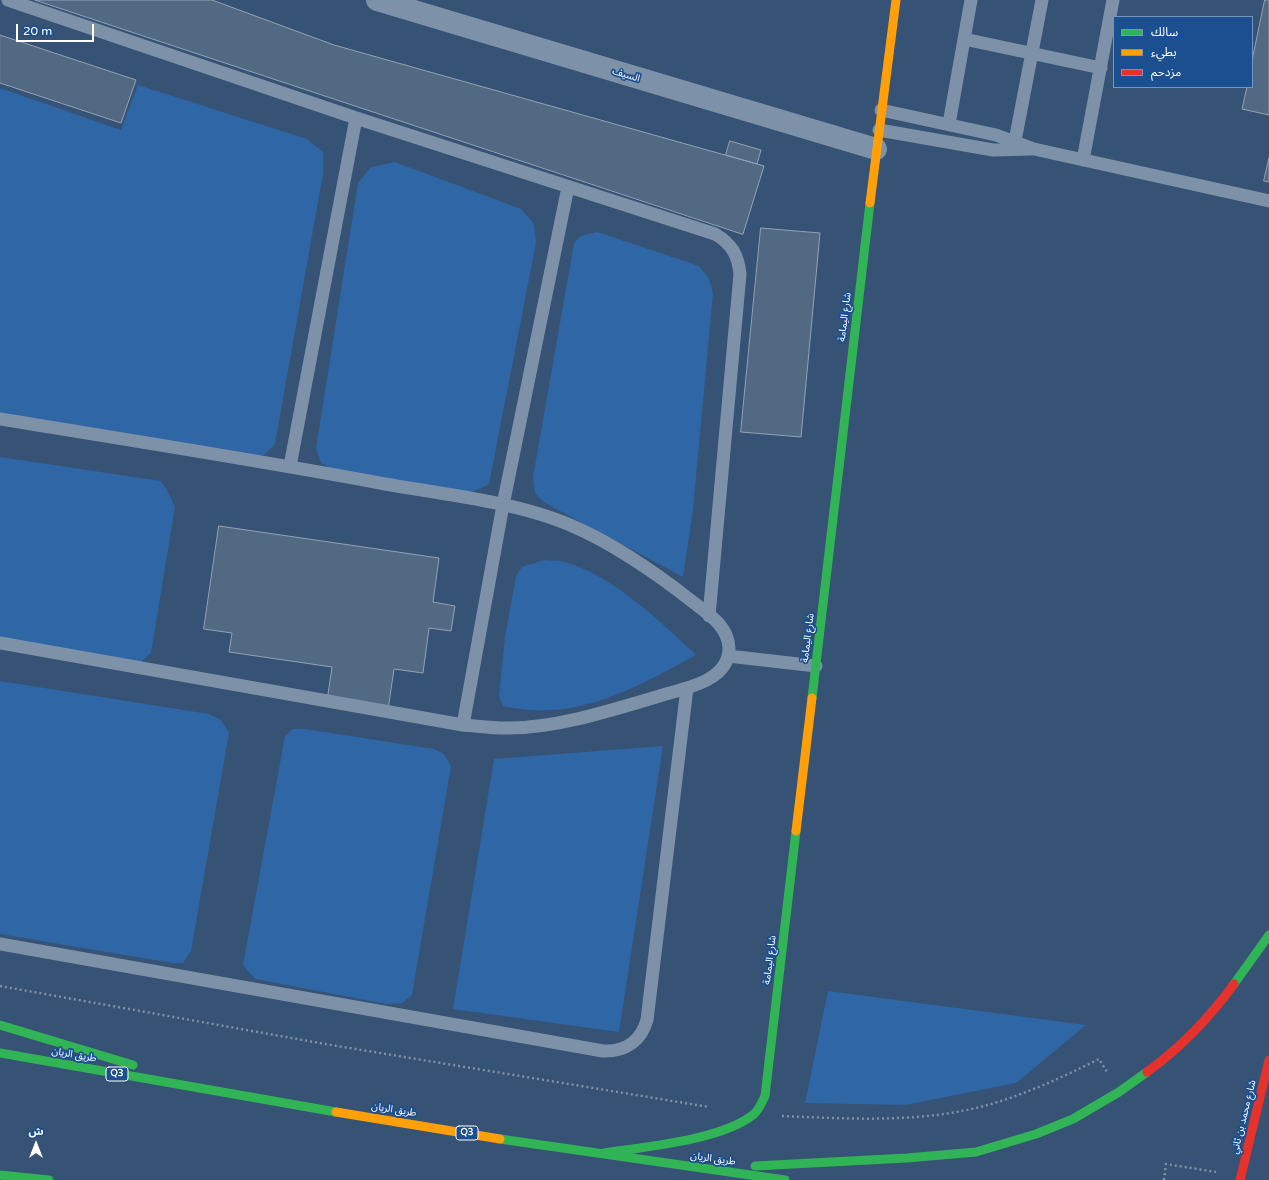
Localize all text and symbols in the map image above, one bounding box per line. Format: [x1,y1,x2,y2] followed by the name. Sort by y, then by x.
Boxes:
[18,16,96,42] scale bar
[1113,16,1253,88] legend
[23,24,52,38] text: 20 m
[1151,25,1178,39] text: سالك
[1151,45,1177,59] text: بطيء
[611,65,641,85] street label: السيف
[1151,65,1181,79] text: مزدحم
[836,292,854,342] street label: شارع اليمامة
[799,613,817,663] street label: شارع اليمامة
[761,935,779,985] street label: شارع اليمامة
[51,1045,97,1065] street label: طريق الريان
[106,1067,128,1081] road number: Q3
[1229,1079,1259,1155] street label: شارع محمد بن ثاني
[371,1101,417,1119] street label: طريق الريان
[16,1124,56,1164] north arrow
[28,1125,44,1138] text: ش
[456,1126,478,1140] road number: Q3
[690,1150,736,1168] street label: طريق الريان

